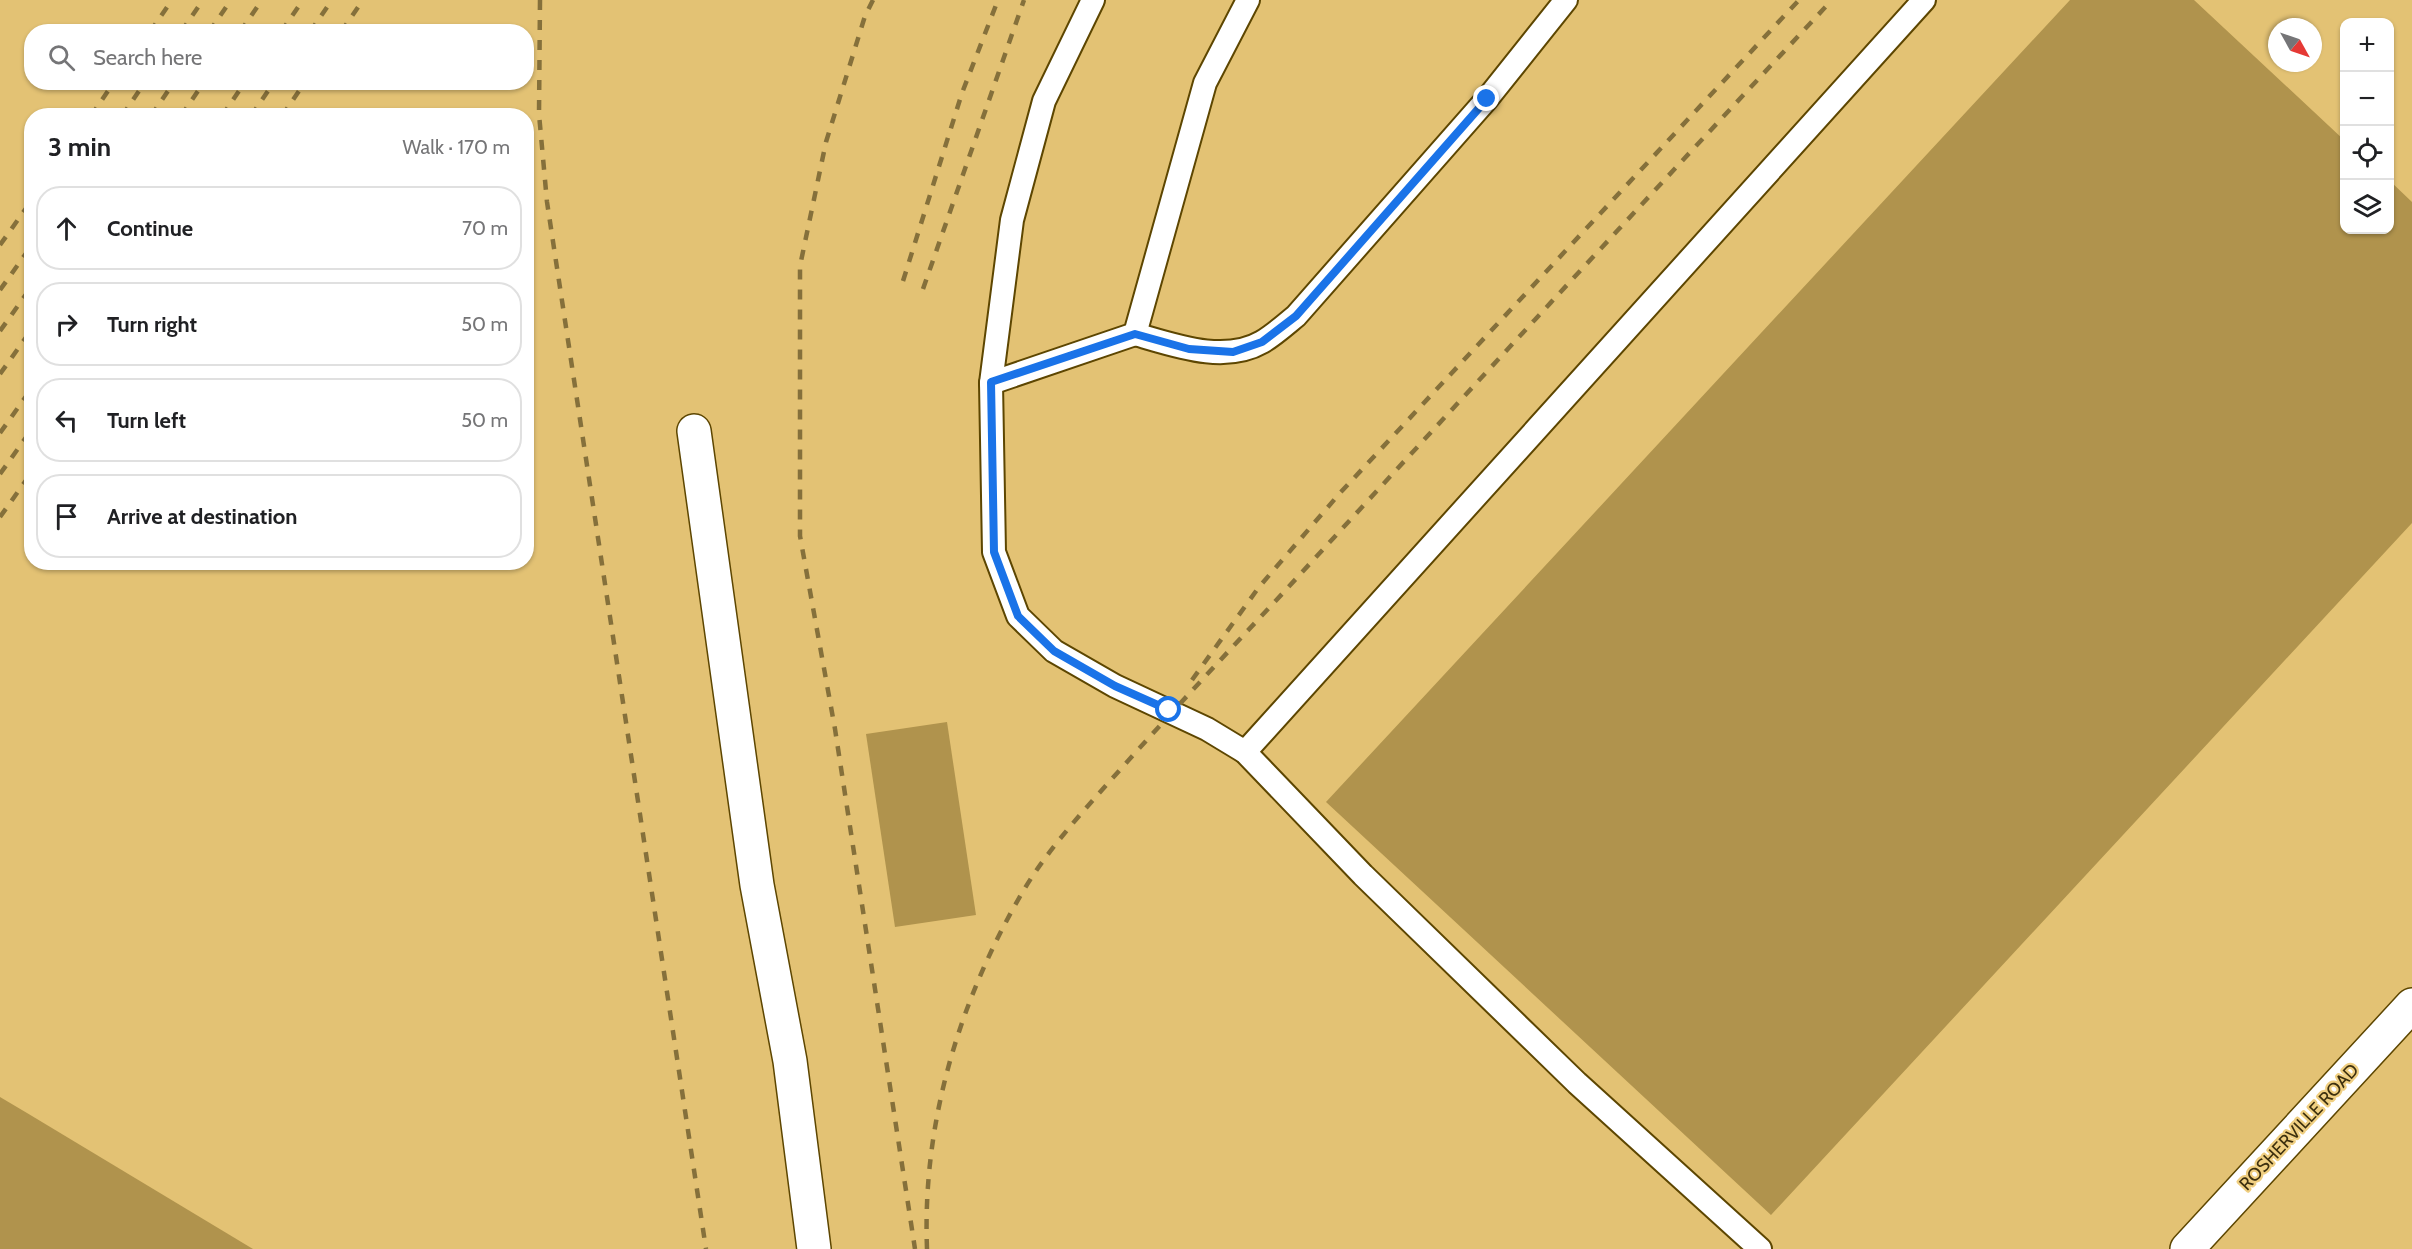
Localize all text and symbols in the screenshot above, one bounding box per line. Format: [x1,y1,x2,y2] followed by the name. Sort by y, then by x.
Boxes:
[2268,18,2322,72] north arrow
[2340,18,2394,234] map controls
[2340,18,2394,72] button: +
[24,24,534,90] search box
[45,41,78,74] icon: search
[93,44,202,71] text: Search here
[2340,72,2394,126] button: −
[1473,85,1499,111] route end
[2340,126,2394,180] button: locate
[48,131,111,163] text: 3 min
[402,135,510,159] text: Walk · 170 m
[2340,180,2394,234] button: layers
[50,212,83,245] icon: ahead
[107,215,193,242] text: Continue
[462,216,508,240] text: 70 m
[50,308,83,341] icon: right
[107,311,197,338] text: Turn right
[461,312,508,336] text: 50 m
[50,404,83,437] icon: left
[107,407,186,434] text: Turn left
[461,408,508,432] text: 50 m
[50,500,83,533] icon: arrive
[107,503,297,530] text: Arrive at destination
[1155,696,1181,722] route start
[2235,1059,2363,1195] street label: ROSHERVILLE ROAD

